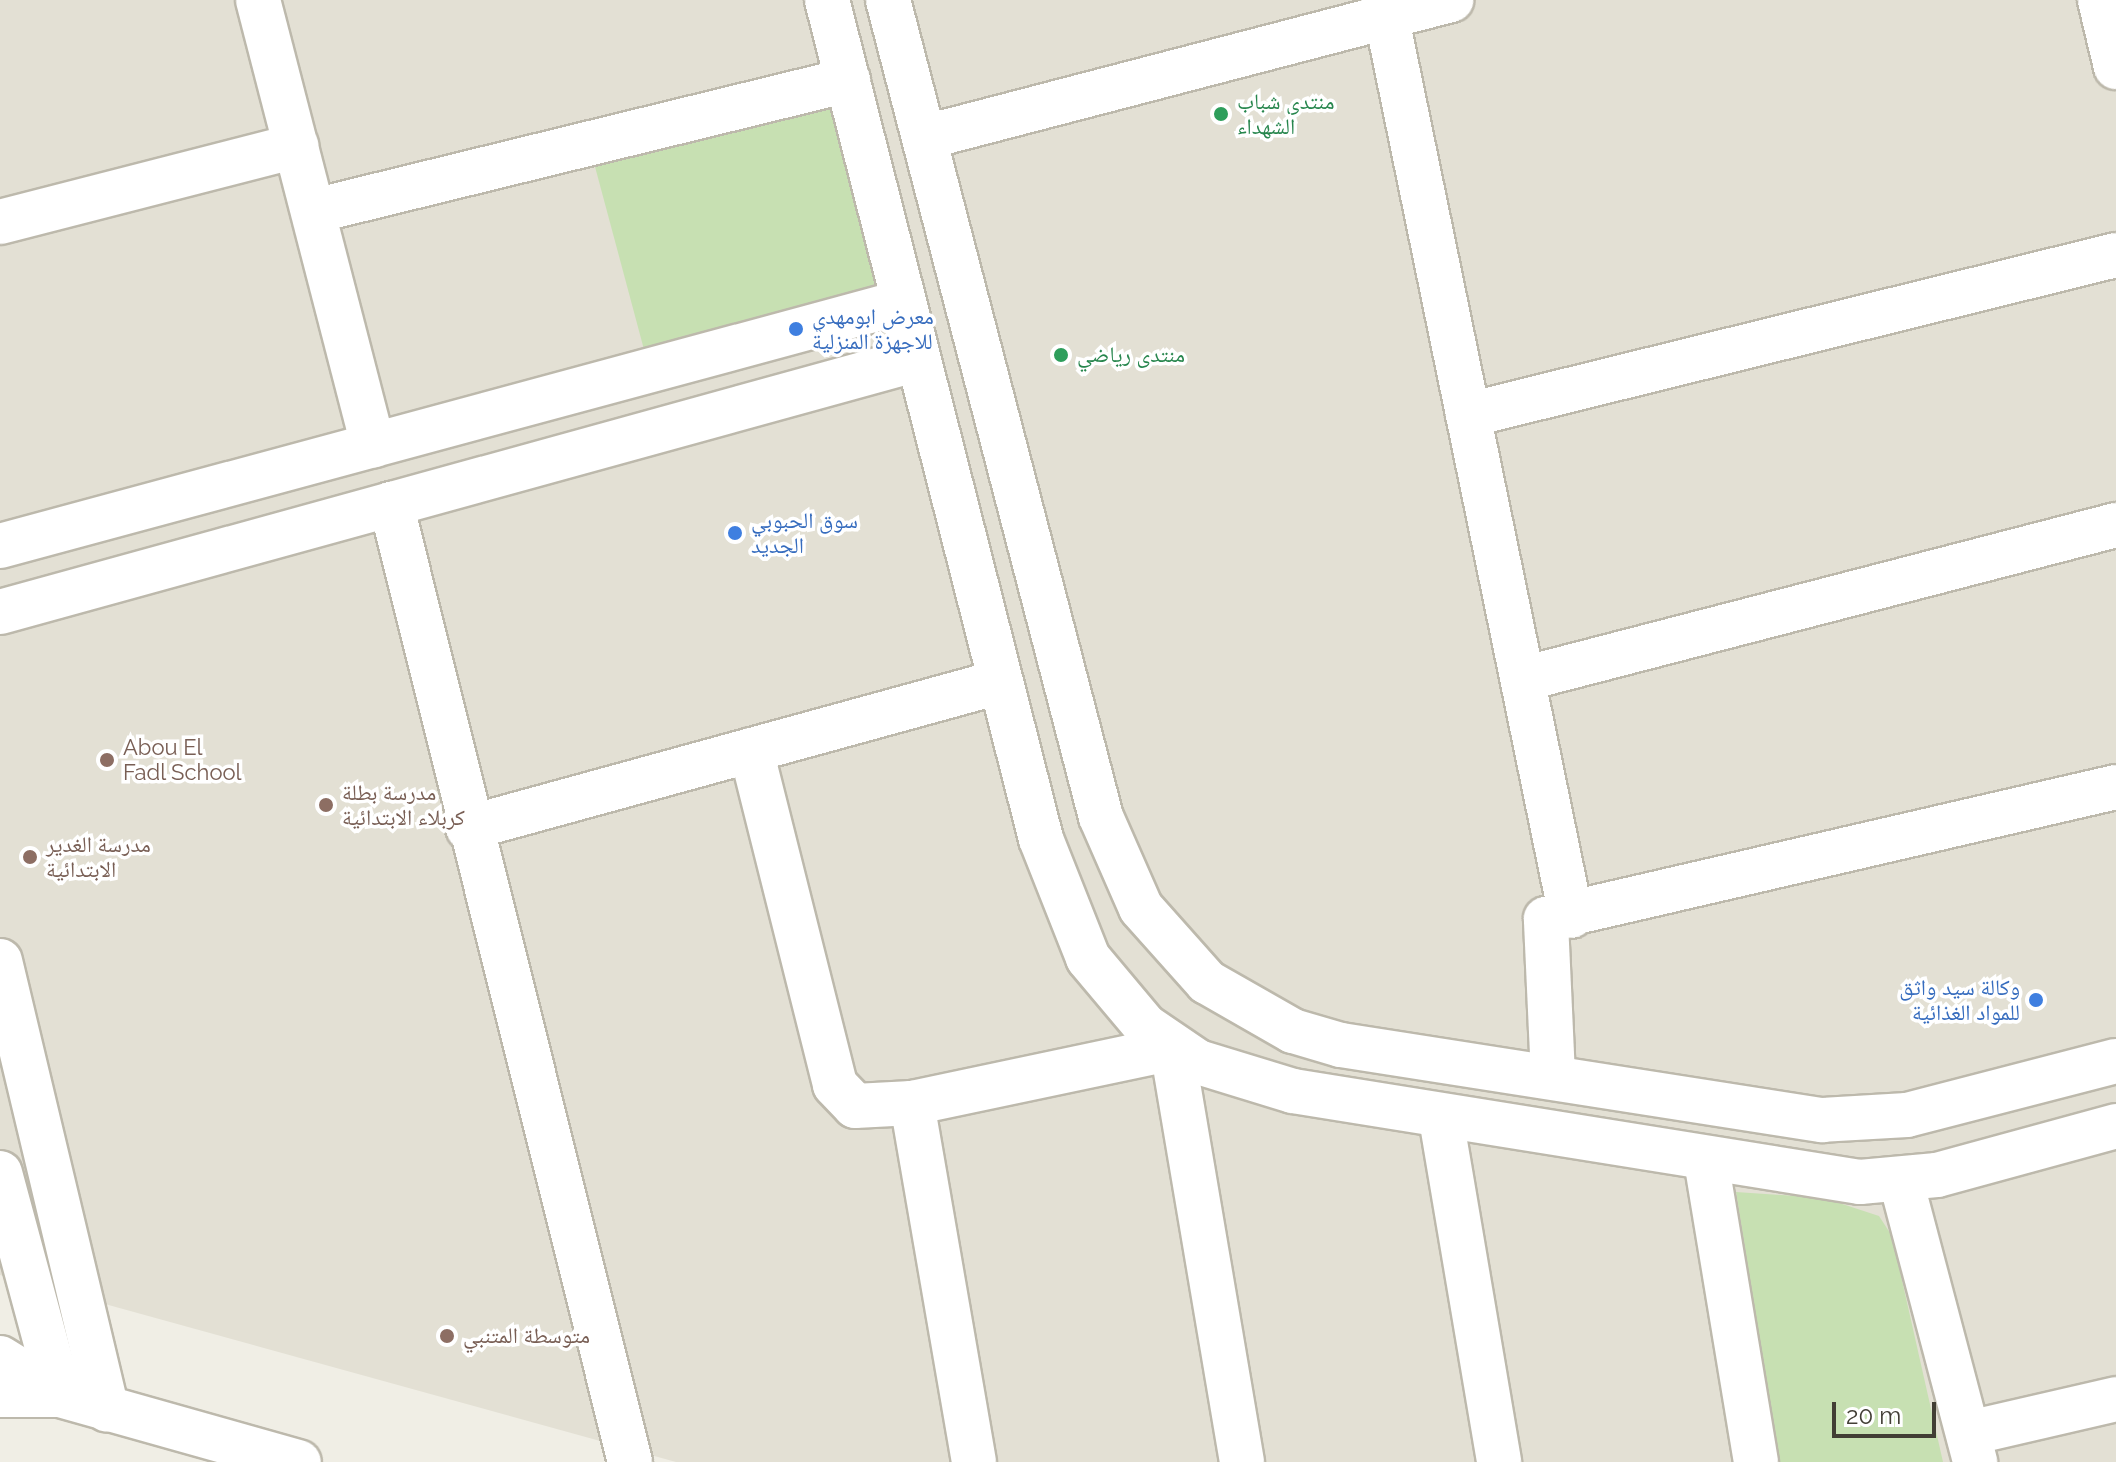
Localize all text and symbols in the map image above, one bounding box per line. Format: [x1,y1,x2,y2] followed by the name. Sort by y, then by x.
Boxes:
[1237,88,1334,140] place label: منتدى شباب الشهداء
[1212,105,1230,123] marker: منتدى شباب الشهداء
[812,303,934,354] place label: معرض ابومهدي للاجهزة المنزلية
[787,320,805,338] marker: معرض ابومهدي للاجهزة المنزلية
[1077,342,1185,368] place label: منتدى رياضي
[1052,346,1070,364] marker: منتدى رياضي
[751,507,858,558] place label: سوق الحبوبي الجديد
[726,524,744,542] marker: سوق الحبوبي الجديد
[123,734,242,786] place label: Abou El Fadl School
[98,751,116,769] marker: Abou El Fadl School
[342,779,465,830] place label: مدرسة بطلة كربلاء الابتدائية
[317,796,335,814] marker: مدرسة بطلة كربلاء الابتدائية
[46,831,151,882] place label: مدرسة الغدير الابتدائية
[21,848,39,866] marker: مدرسة الغدير الابتدائية
[1899,974,2020,1026] place label: وكالة سيد واثق للمواد الغذائية
[2027,991,2045,1009] marker: وكالة سيد واثق للمواد الغذائية
[463,1323,590,1349] place label: متوسطة المتنبي
[438,1327,456,1345] marker: متوسطة المتنبي
[1836,1386,1940,1436] scale bar
[1846,1401,1901,1430] text: 20 m

